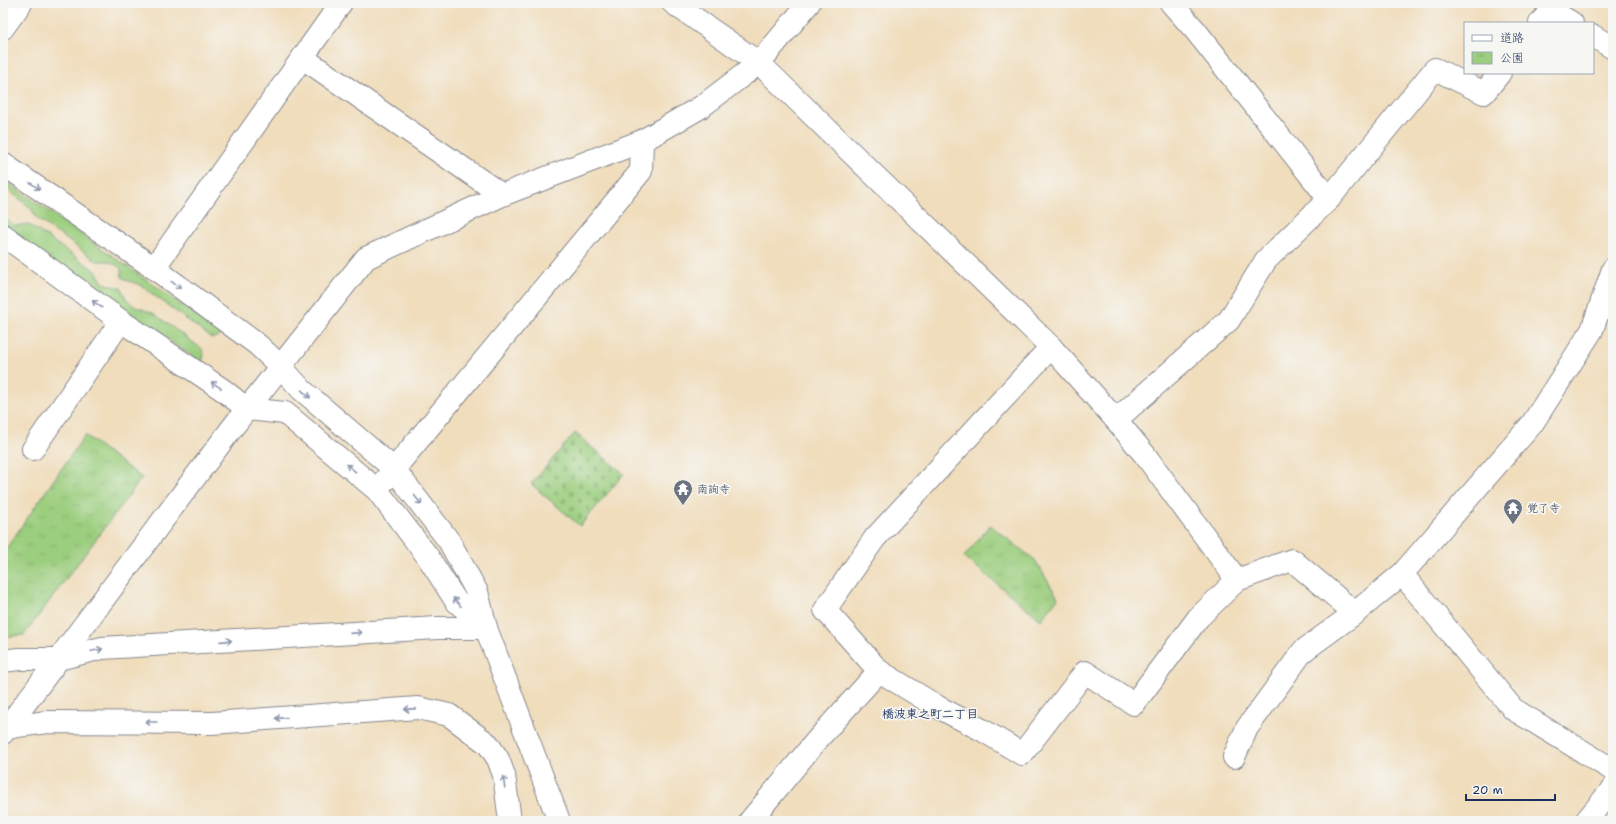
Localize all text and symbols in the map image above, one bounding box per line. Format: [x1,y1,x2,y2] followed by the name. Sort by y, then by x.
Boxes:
[1464,22,1594,74] legend
[1500,30,1524,46] text: 道路
[1500,50,1524,66] text: 公園
[29,182,40,190] one-way arrow
[170,281,181,289] one-way arrow
[92,300,103,308] one-way arrow
[211,381,222,389] one-way arrow
[301,390,312,399] one-way arrow
[345,464,356,473] one-way arrow
[672,478,694,506] temple icon: 南詢寺
[697,482,730,497] place label: 南詢寺
[413,495,422,506] one-way arrow
[1502,497,1524,525] temple icon: 覚了寺
[1527,501,1560,516] place label: 覚了寺
[453,597,462,607] one-way arrow
[349,629,362,636] one-way arrow
[219,637,232,644] one-way arrow
[90,645,103,653] one-way arrow
[404,705,417,712] one-way arrow
[882,706,978,722] district label: 橋波東之町二丁目
[275,714,288,721] one-way arrow
[145,718,158,726] one-way arrow
[501,776,508,789] one-way arrow
[1466,776,1555,802] scale bar
[1472,782,1503,798] text: 20 m

